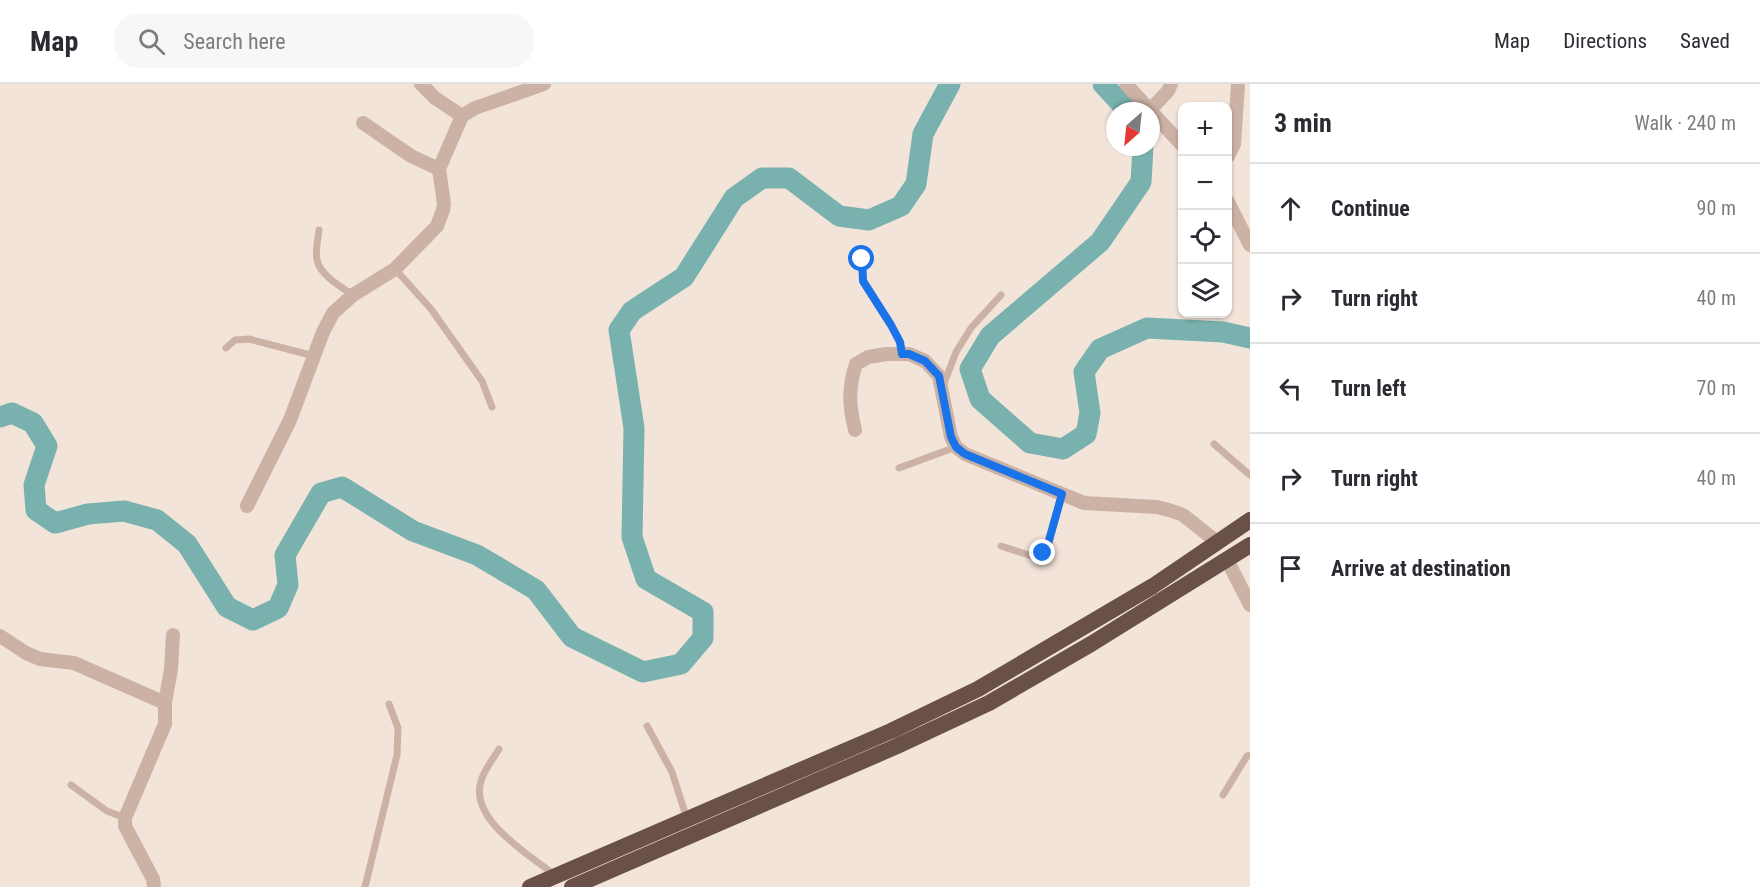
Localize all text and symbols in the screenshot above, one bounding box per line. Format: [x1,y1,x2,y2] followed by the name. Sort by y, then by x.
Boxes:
[114,14,534,68] search box
[30,25,78,58] text: Map
[135,25,168,58] icon: search
[183,29,286,54] text: Search here
[1494,29,1530,53] text: Map
[1563,29,1647,53] text: Directions
[1680,29,1730,53] text: Saved
[1106,102,1160,156] north arrow
[1178,102,1232,318] map controls
[1178,102,1232,156] button: +
[1274,108,1332,138] text: 3 min
[1635,111,1736,135] text: Walk · 240 m
[1178,156,1232,210] button: −
[1274,192,1307,225] icon: ahead
[1331,196,1410,221] text: Continue
[1697,196,1736,220] text: 90 m
[1178,210,1232,264] button: locate
[848,245,874,271] route start
[1178,264,1232,318] button: layers
[1274,282,1307,315] icon: right
[1331,286,1418,311] text: Turn right
[1697,286,1736,310] text: 40 m
[1274,372,1307,405] icon: left
[1331,376,1406,401] text: Turn left
[1697,376,1736,400] text: 70 m
[1274,462,1307,495] icon: right
[1331,466,1418,491] text: Turn right
[1697,466,1736,490] text: 40 m
[1029,539,1055,565] route end
[1274,552,1307,585] icon: arrive
[1331,556,1511,581] text: Arrive at destination

